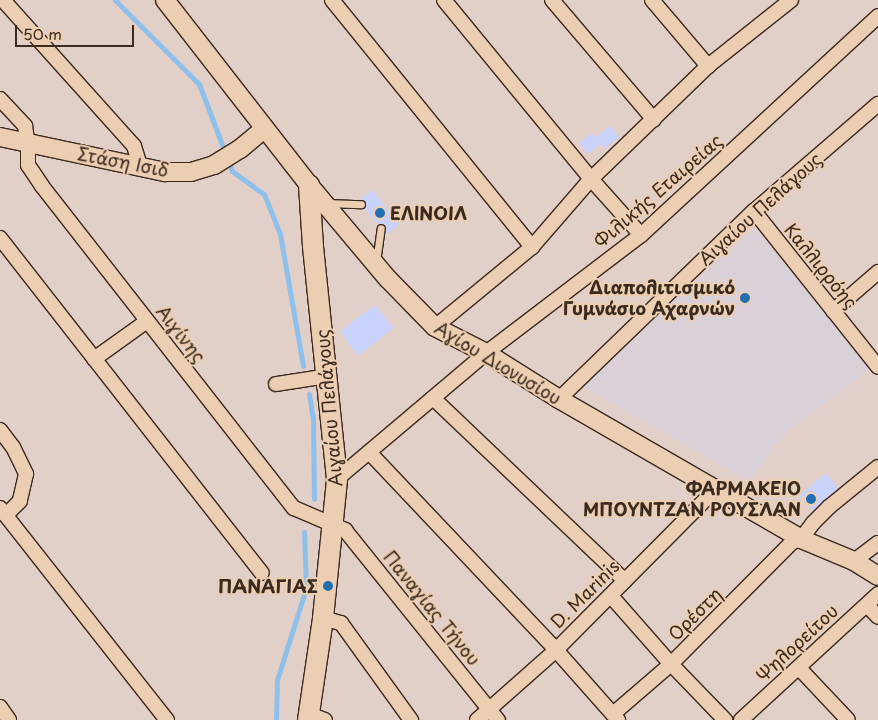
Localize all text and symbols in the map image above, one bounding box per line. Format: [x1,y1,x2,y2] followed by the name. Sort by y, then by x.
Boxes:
[18,15,136,47] scale bar
[23,22,62,45] text: 50 m
[589,129,727,253] street label: Φιλικής Εταιρείας
[75,142,171,182] street label: Στάση Ισιδ
[694,148,826,270] street label: Αιγαίου Πελάγους
[390,202,467,224] place label: ΕΛΙΝΟΙΛ
[374,207,386,219] marker: ΕΛΙΝΟΙΛ
[780,219,862,313] street label: Καλλιρρόης
[562,277,735,320] place label: Διαπολιτισμικό Γυμνάσιο Αχαρνών
[739,292,751,304] marker: Διαπολιτισμικό Γυμνάσιο Αχαρνών
[152,301,210,367] street label: Αιγίνης
[431,317,565,409] street label: Αγίου Διονυσίου
[311,328,347,488] street label: Αιγαίου Πελάγους
[583,478,801,520] place label: ΦΑΡΜΑΚΕΙΟ ΜΠΟΥΝΤΖΑΝ ΡΟΥΣΛΑΝ
[805,493,817,505] marker: ΦΑΡΜΑΚΕΙΟ ΜΠΟΥΝΤΖΑΝ ΡΟΥΣΛΑΝ
[379,546,485,670] street label: Παναγίας Τήνου
[546,555,624,633] street label: D. Marinis
[218,575,318,597] place label: ΠΑΝΑΓΙΑΣ
[322,580,334,592] marker: ΠΑΝΑΓΙΑΣ
[664,583,726,645] street label: Ορέστη
[752,600,842,686] street label: Ψηλορείτου

